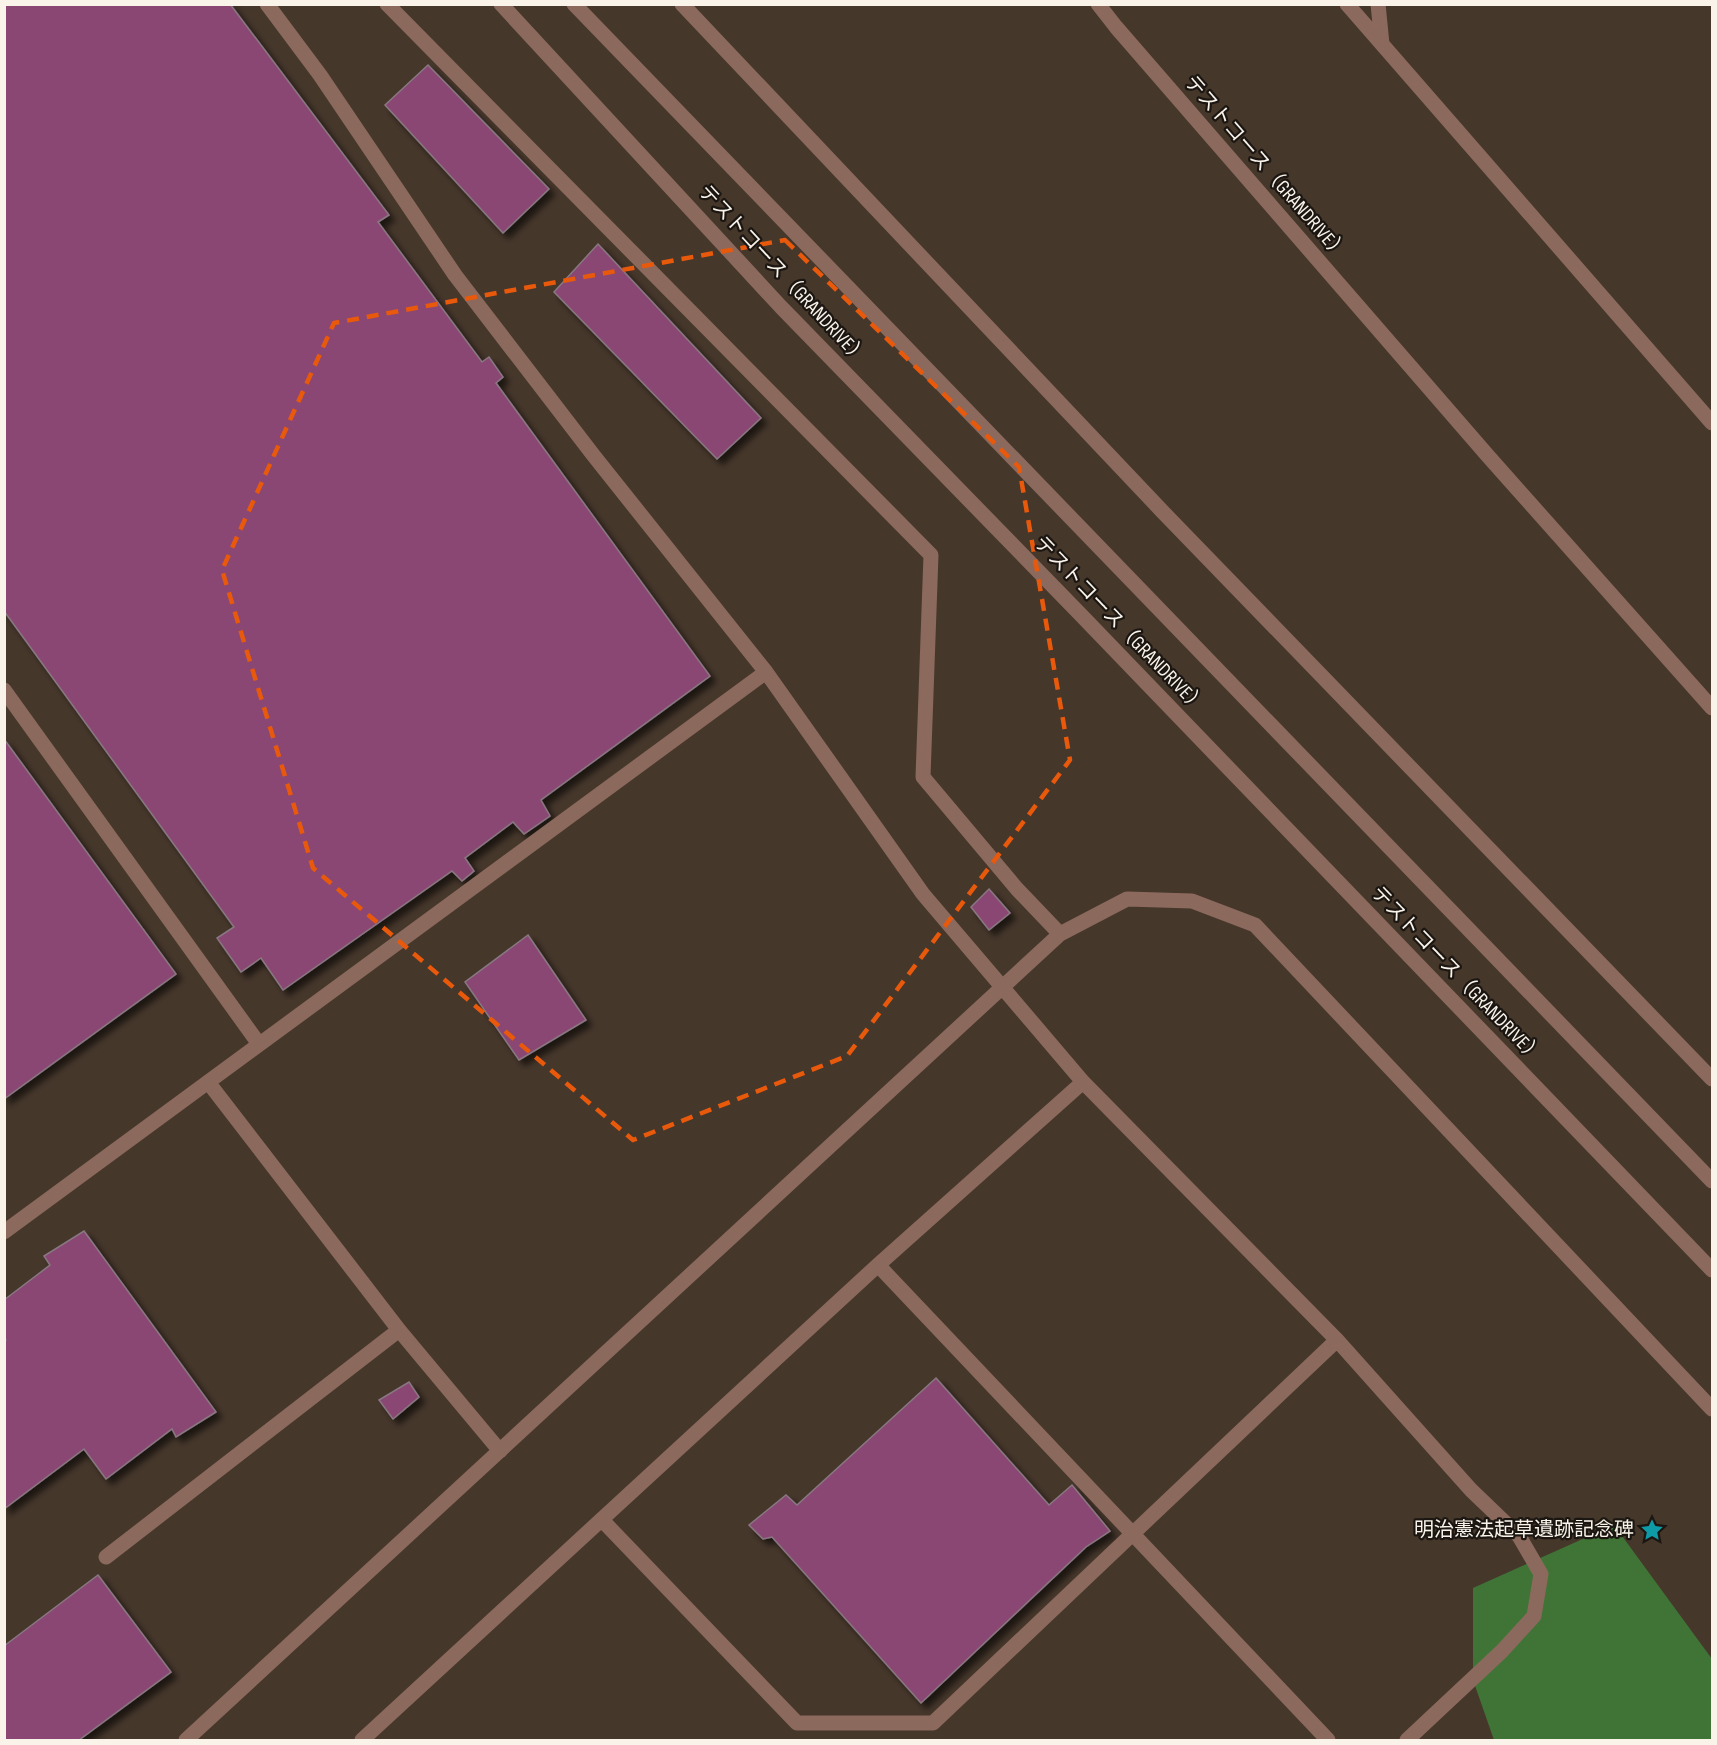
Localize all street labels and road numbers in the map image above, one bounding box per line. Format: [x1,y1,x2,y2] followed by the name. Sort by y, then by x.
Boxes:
[1179,71,1353,265] street label: テストコース（GRANDRIVE）
[693,180,873,370] street label: テストコース（GRANDRIVE）
[1029,531,1211,719] street label: テストコース（GRANDRIVE）
[1366,881,1548,1069] street label: テストコース（GRANDRIVE）

